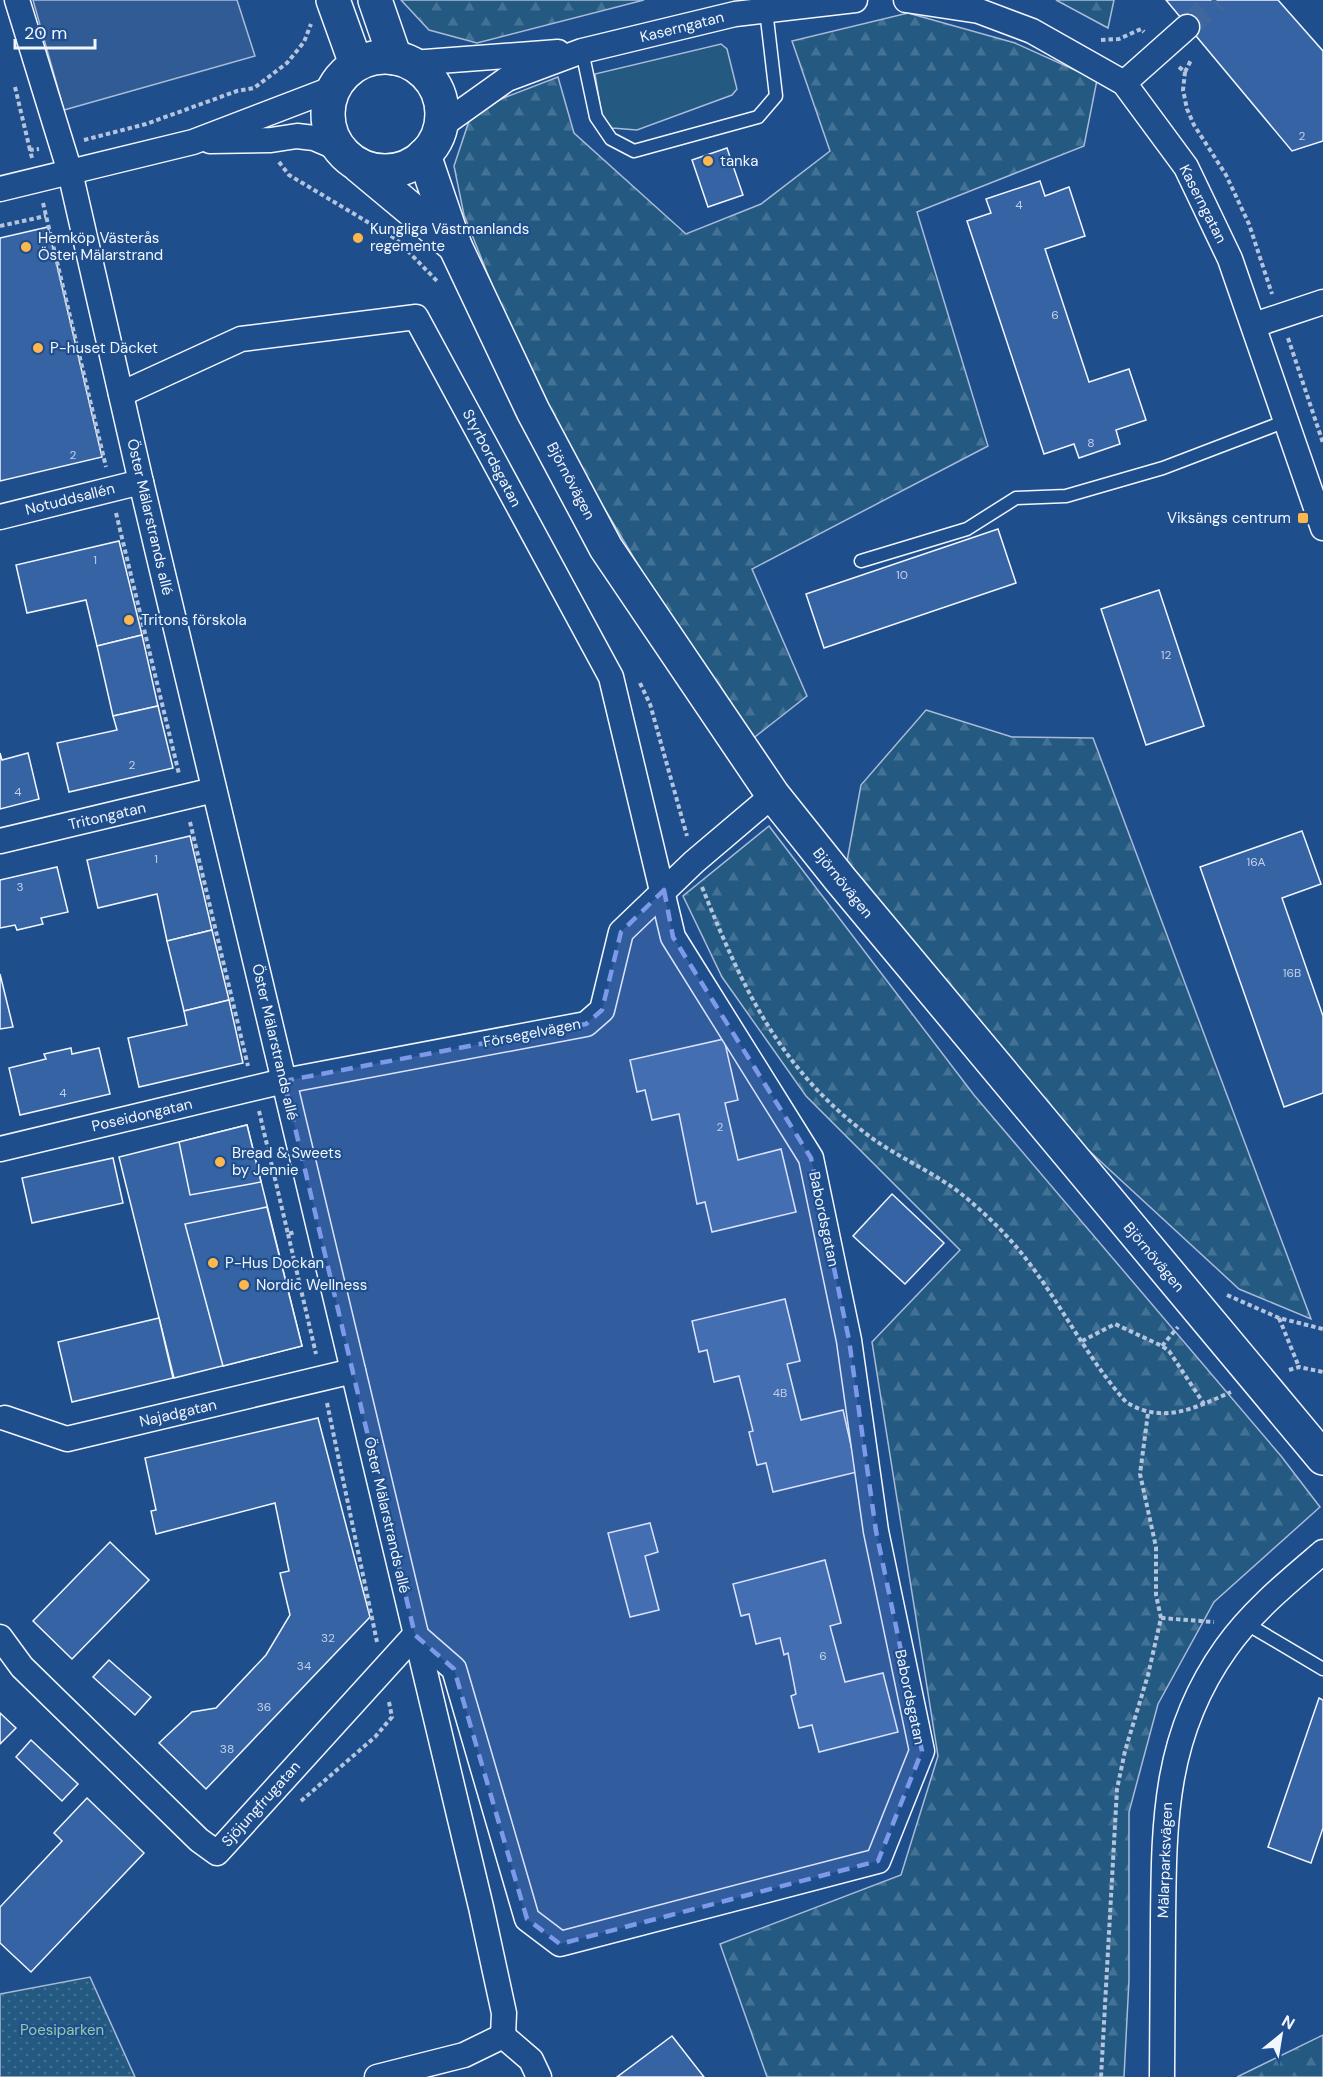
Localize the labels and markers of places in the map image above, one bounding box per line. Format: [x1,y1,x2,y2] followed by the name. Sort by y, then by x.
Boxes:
[720,151,758,171] place label: tanka
[701,154,715,168] marker: tanka
[370,219,529,256] place label: Kungliga Västmanlands regemente
[38,228,163,265] place label: Hemköp Västerås Öster Mälarstrand
[351,231,365,245] marker: Kungliga Västmanlands regemente
[19,240,33,254] marker: Hemköp Västerås Öster Mälarstrand
[50,338,158,358] place label: P-huset Däcket
[31,341,45,355] marker: P-huset Däcket
[1167,508,1291,528] place label: Viksängs centrum
[1296,511,1310,525] marker: Viksängs centrum
[141,610,247,630] place label: Tritons förskola
[122,613,136,627] marker: Tritons förskola
[232,1143,341,1180] place label: Bread & Sweets by Jennie
[213,1155,227,1169] marker: Bread & Sweets by Jennie
[225,1253,324,1273] place label: P-Hus Dockan
[206,1256,220,1270] marker: P-Hus Dockan
[256,1275,367,1295] place label: Nordic Wellness
[237,1278,251,1292] marker: Nordic Wellness

